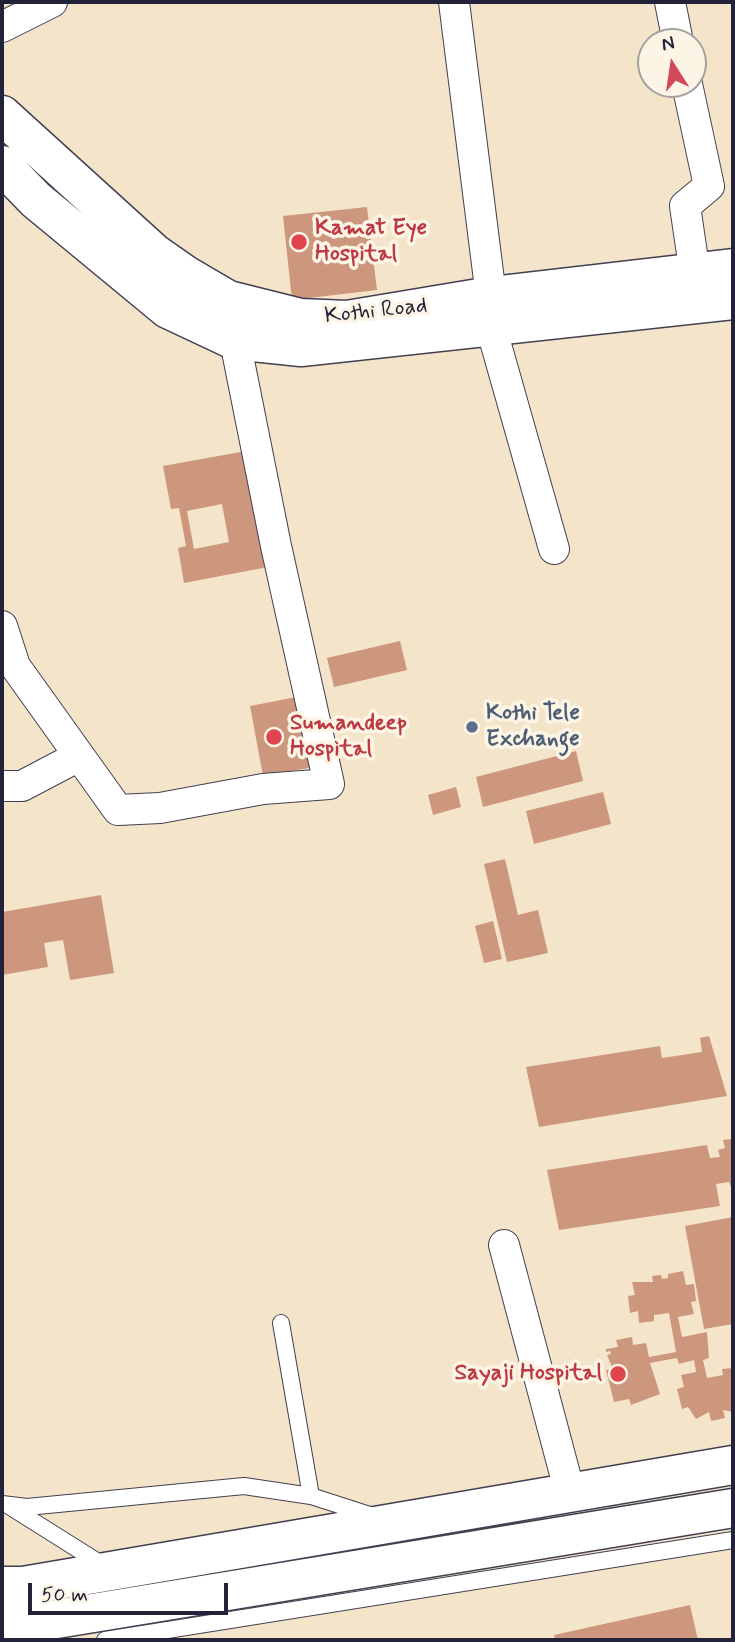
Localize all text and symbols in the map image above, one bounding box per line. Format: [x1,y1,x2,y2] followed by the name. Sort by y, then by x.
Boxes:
[637,28,707,98] north arrow
[659,30,677,57] text: N
[315,215,427,269] place label: Kamat Eye Hospital
[289,232,309,252] marker: Kamat Eye Hospital
[323,293,429,331] street label: Kothi Road
[486,700,580,754] place label: Kothi Tele Exchange
[290,710,407,764] place label: Sumandeep Hospital
[464,719,480,735] marker: Kothi Tele Exchange
[264,727,284,747] marker: Sumandeep Hospital
[454,1360,602,1388] place label: Sayaji Hospital
[608,1364,628,1384] marker: Sayaji Hospital
[32,1568,231,1612] scale bar
[41,1581,88,1609] text: 50 m

